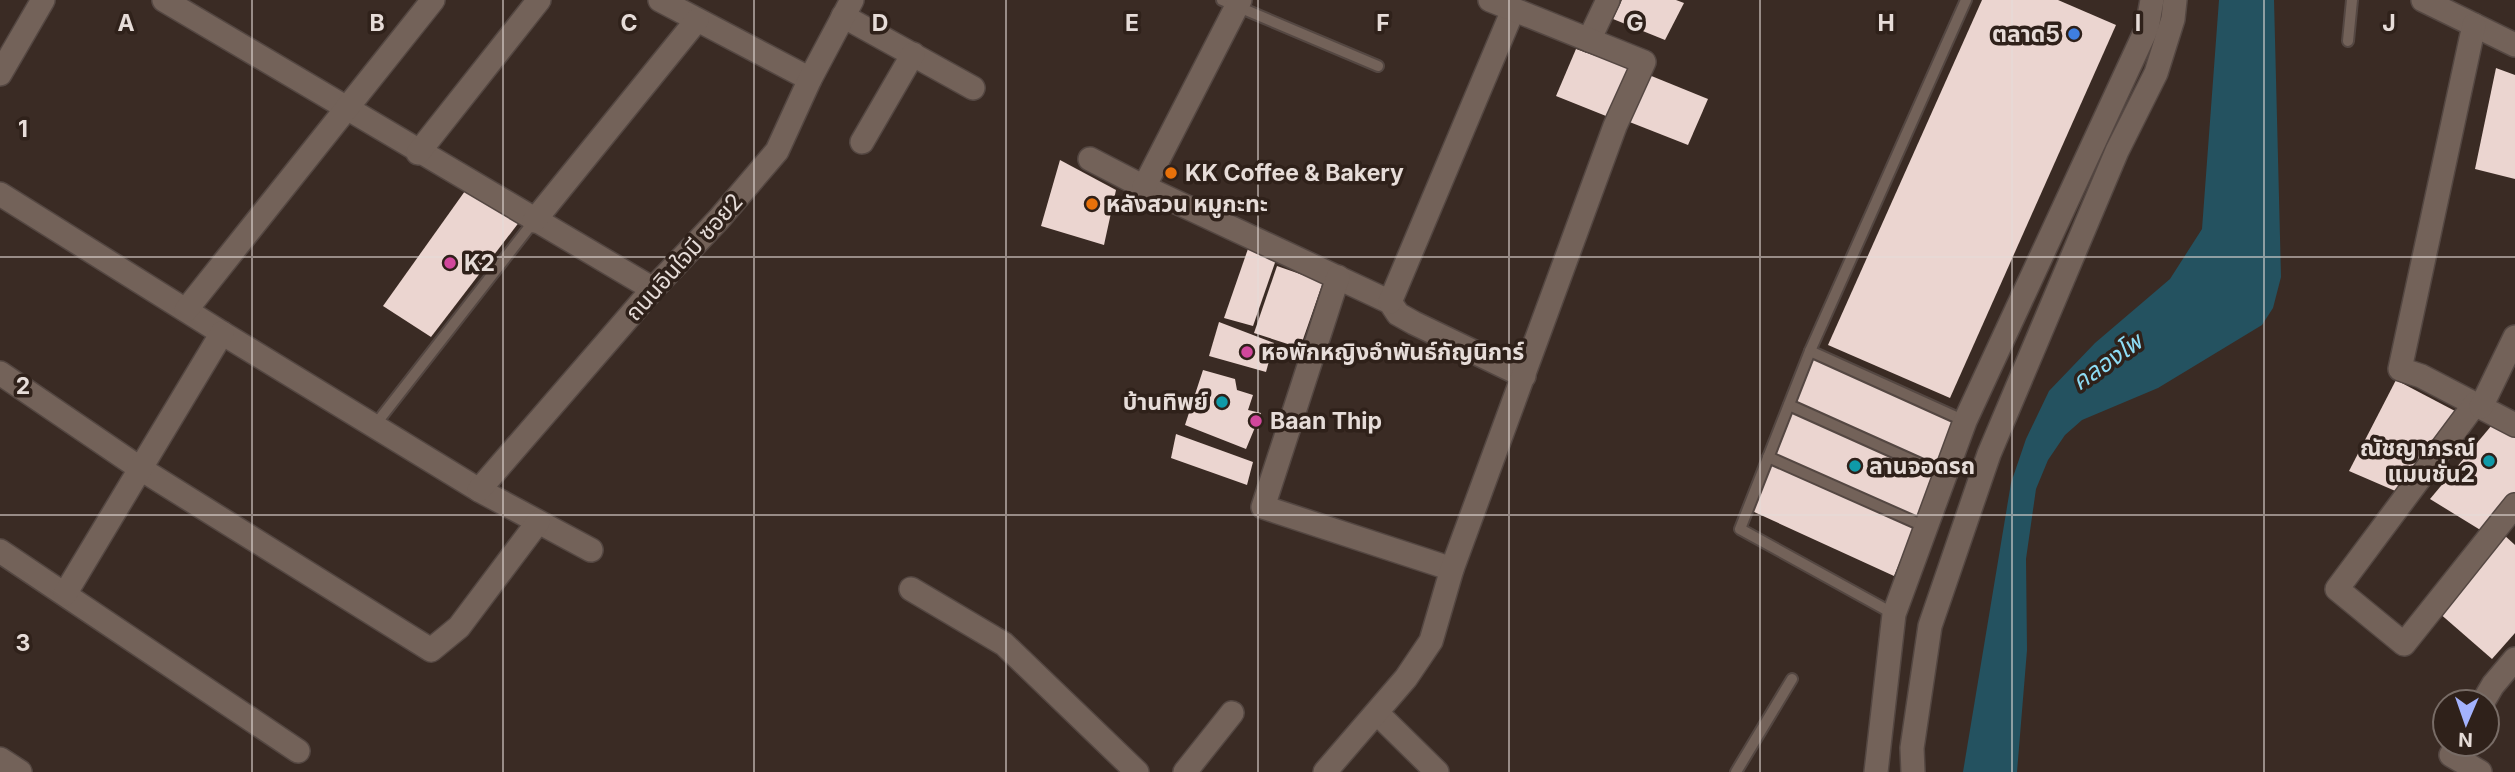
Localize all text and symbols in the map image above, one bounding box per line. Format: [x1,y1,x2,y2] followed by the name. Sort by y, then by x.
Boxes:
[117,9,135,37] text: A
[369,9,385,37] text: B
[620,9,638,37] text: C
[872,9,888,37] text: D
[1125,9,1139,37] text: E
[1376,9,1390,37] text: F
[1626,9,1644,37] text: G
[1877,9,1895,37] text: H
[2135,9,2141,37] text: I
[2382,9,2396,37] text: J
[1992,20,2060,48] place label: ตลาด5
[2066,26,2082,42] marker: ตลาด5
[18,115,28,143] text: 1
[1185,159,1404,187] place label: KK Coffee & Bakery
[1163,165,1179,181] marker: KK Coffee & Bakery
[619,187,749,327] street label: ถนนอินใจมี ซอย2
[1106,190,1268,218] place label: หลังสวน หมูกะทะ
[1084,196,1100,212] marker: หลังสวน หมูกะทะ
[464,249,495,277] place label: K2
[442,255,458,271] marker: K2
[2066,326,2149,396] water label: คลองโพ
[1261,338,1524,366] place label: หอพักหญิงอำพันธ์กัญนิการ์
[1239,344,1255,360] marker: หอพักหญิงอำพันธ์กัญนิการ์
[16,372,30,400] text: 2
[1123,388,1208,416] place label: บ้านทิพย์
[1214,394,1230,410] marker: บ้านทิพย์
[1270,407,1382,435] place label: Baan Thip
[1248,413,1264,429] marker: Baan Thip
[2360,434,2475,488] place label: ณัชญาภรณ์ แมนชั่น2
[1869,452,1975,480] place label: ลานจอดรถ
[2481,453,2497,469] marker: ณัชญาภรณ์ แมนชั่น2
[1847,458,1863,474] marker: ลานจอดรถ
[16,629,30,657] text: 3
[2431,688,2501,758] north arrow
[2458,728,2473,751] text: N

